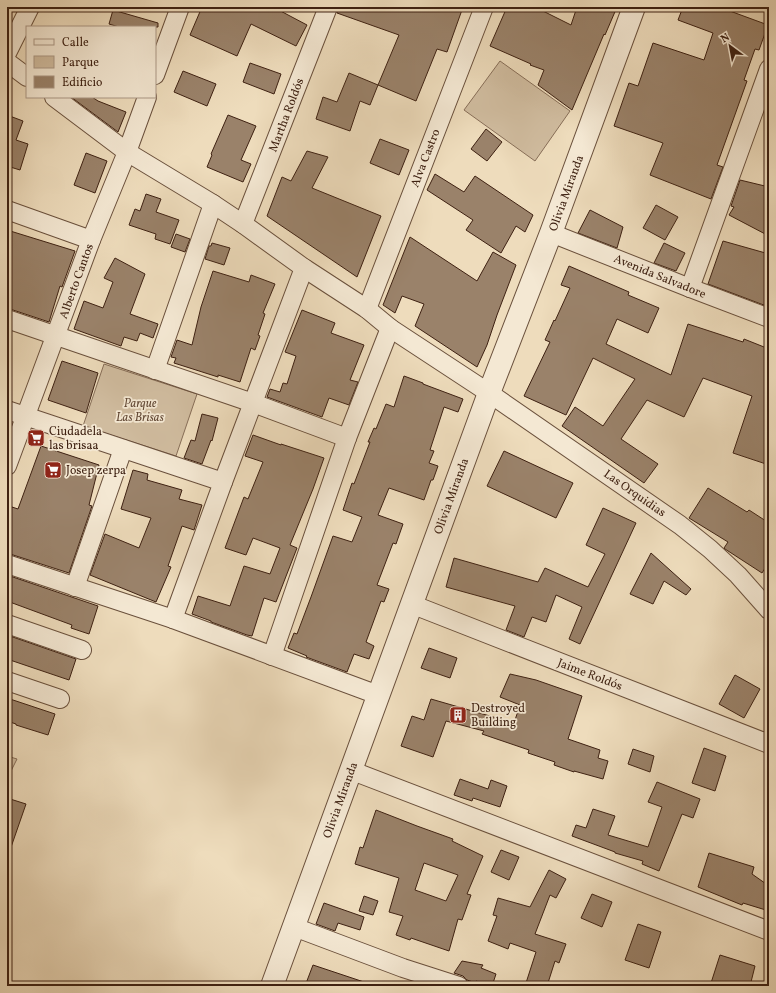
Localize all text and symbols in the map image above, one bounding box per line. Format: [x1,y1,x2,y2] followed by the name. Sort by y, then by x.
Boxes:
[26,26,156,98] legend
[710,26,750,66] north arrow
[718,30,733,47] text: N
[62,35,89,51] text: Calle
[62,55,99,71] text: Parque
[62,75,102,91] text: Edificio
[265,76,308,155] street label: Martha Roldós
[407,127,444,190] street label: Alva Castro
[546,153,588,234] street label: Olivia Miranda
[56,242,98,321] street label: Alberto Cantos
[611,251,708,303] street label: Avenida Salvadore
[116,396,165,426] park label: Parque Las Brisas
[49,424,102,454] place label: Ciudadela las brisaa
[26,428,46,448] supermarket icon: Ciudadela las brisaa
[431,456,473,537] street label: Olivia Miranda
[43,460,63,480] supermarket icon: Josep zerpa
[66,463,126,479] place label: Josep zerpa
[600,466,669,521] street label: Las Orquidias
[555,655,624,695] street label: Jaime Roldós
[471,701,525,731] place label: Destroyed Building
[448,705,468,725] building icon: Destroyed Building
[320,760,362,841] street label: Olivia Miranda

